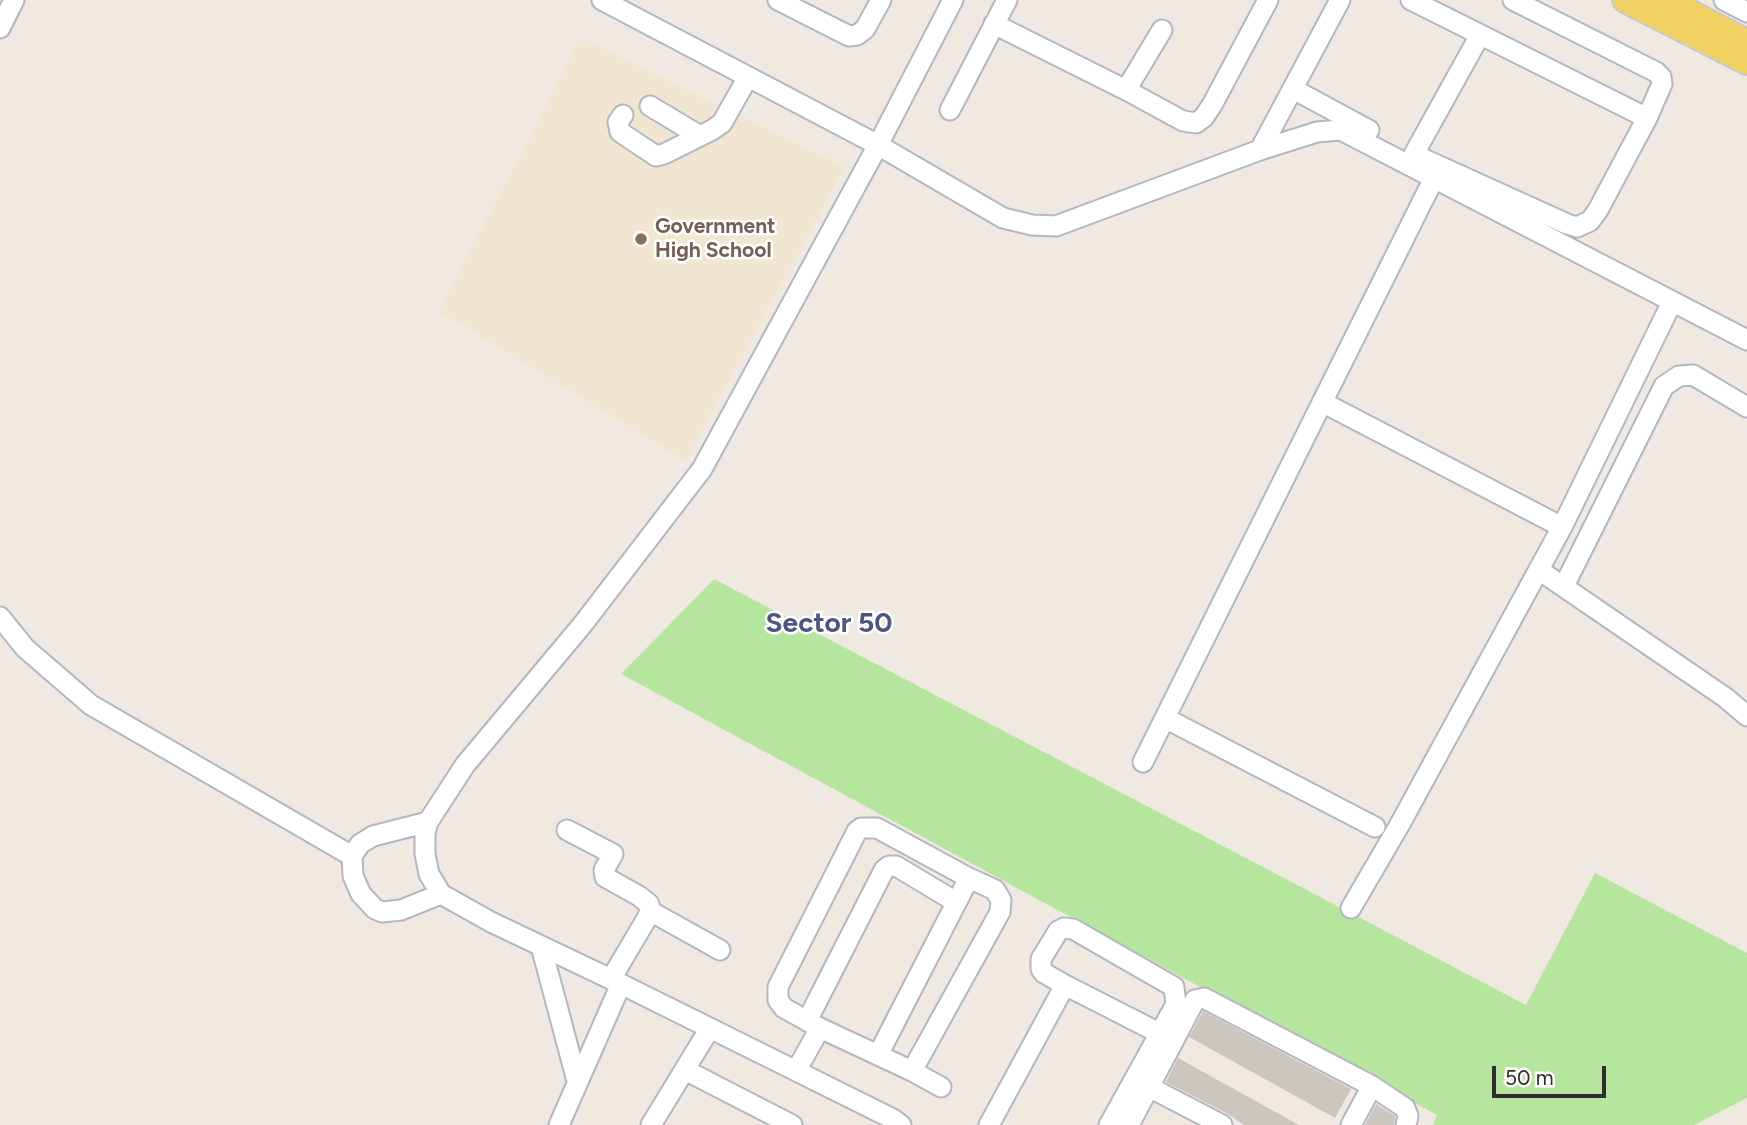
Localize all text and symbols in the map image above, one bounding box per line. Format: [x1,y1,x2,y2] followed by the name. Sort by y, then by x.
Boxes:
[655,214,776,264] place label: Government High School
[633,231,649,247] marker: Government High School
[766,607,892,641] district label: Sector 50
[1495,1052,1609,1096] scale bar
[1505,1065,1554,1090] text: 50 m

